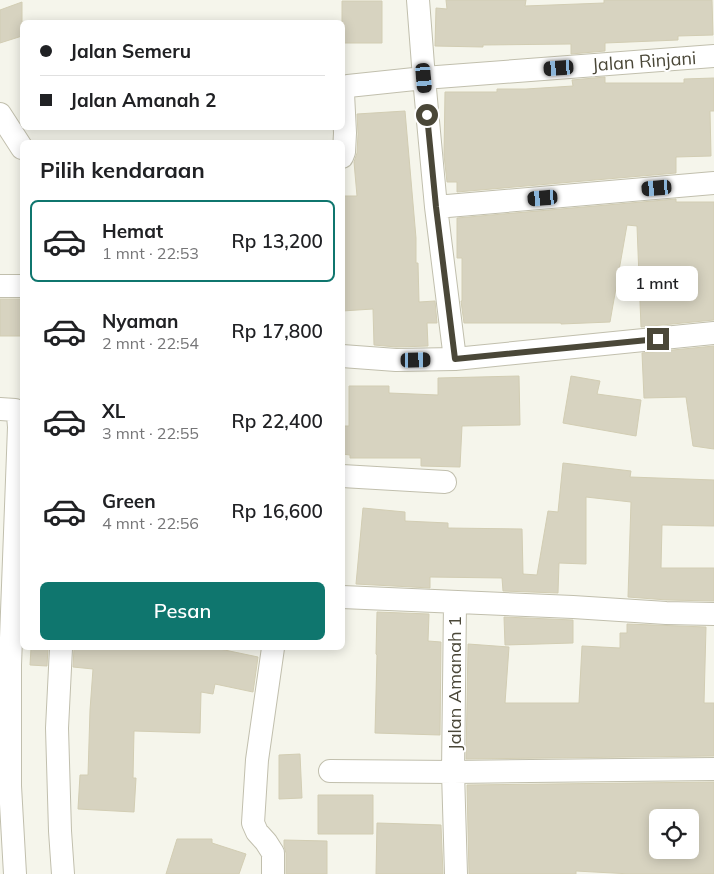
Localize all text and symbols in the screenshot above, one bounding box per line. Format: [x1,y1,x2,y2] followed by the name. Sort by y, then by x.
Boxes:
[70,39,191,63] text: Jalan Semeru
[591,46,697,76] street label: Jalan Rinjani
[543,59,574,77] car
[415,62,432,94] car
[70,88,216,112] text: Jalan Amanah 2
[416,104,438,126] route start
[40,156,205,184] text: Pilih kendaraan
[641,179,672,197] car
[527,189,558,207] car
[42,219,87,264] icon: car
[102,219,163,243] text: Hemat
[232,229,323,253] text: Rp 13,200
[102,243,199,263] text: 1 mnt · 22:53
[617,266,699,302] callout: 1 mnt
[635,273,679,293] text: 1 mnt
[42,309,87,354] icon: car
[102,309,179,333] text: Nyaman
[232,319,323,343] text: Rp 17,800
[647,328,669,350] route end
[102,333,199,353] text: 2 mnt · 22:54
[400,352,431,368] car
[42,399,87,444] icon: car
[102,399,125,423] text: XL
[232,409,323,433] text: Rp 22,400
[102,423,199,443] text: 3 mnt · 22:55
[42,489,87,534] icon: car
[102,489,156,513] text: Green
[232,499,323,523] text: Rp 16,600
[102,513,199,533] text: 4 mnt · 22:56
[40,582,325,640] button: Pesan
[443,616,466,750] street label: Jalan Amanah 1
[649,809,699,859] map controls
[649,809,699,859] button: locate

